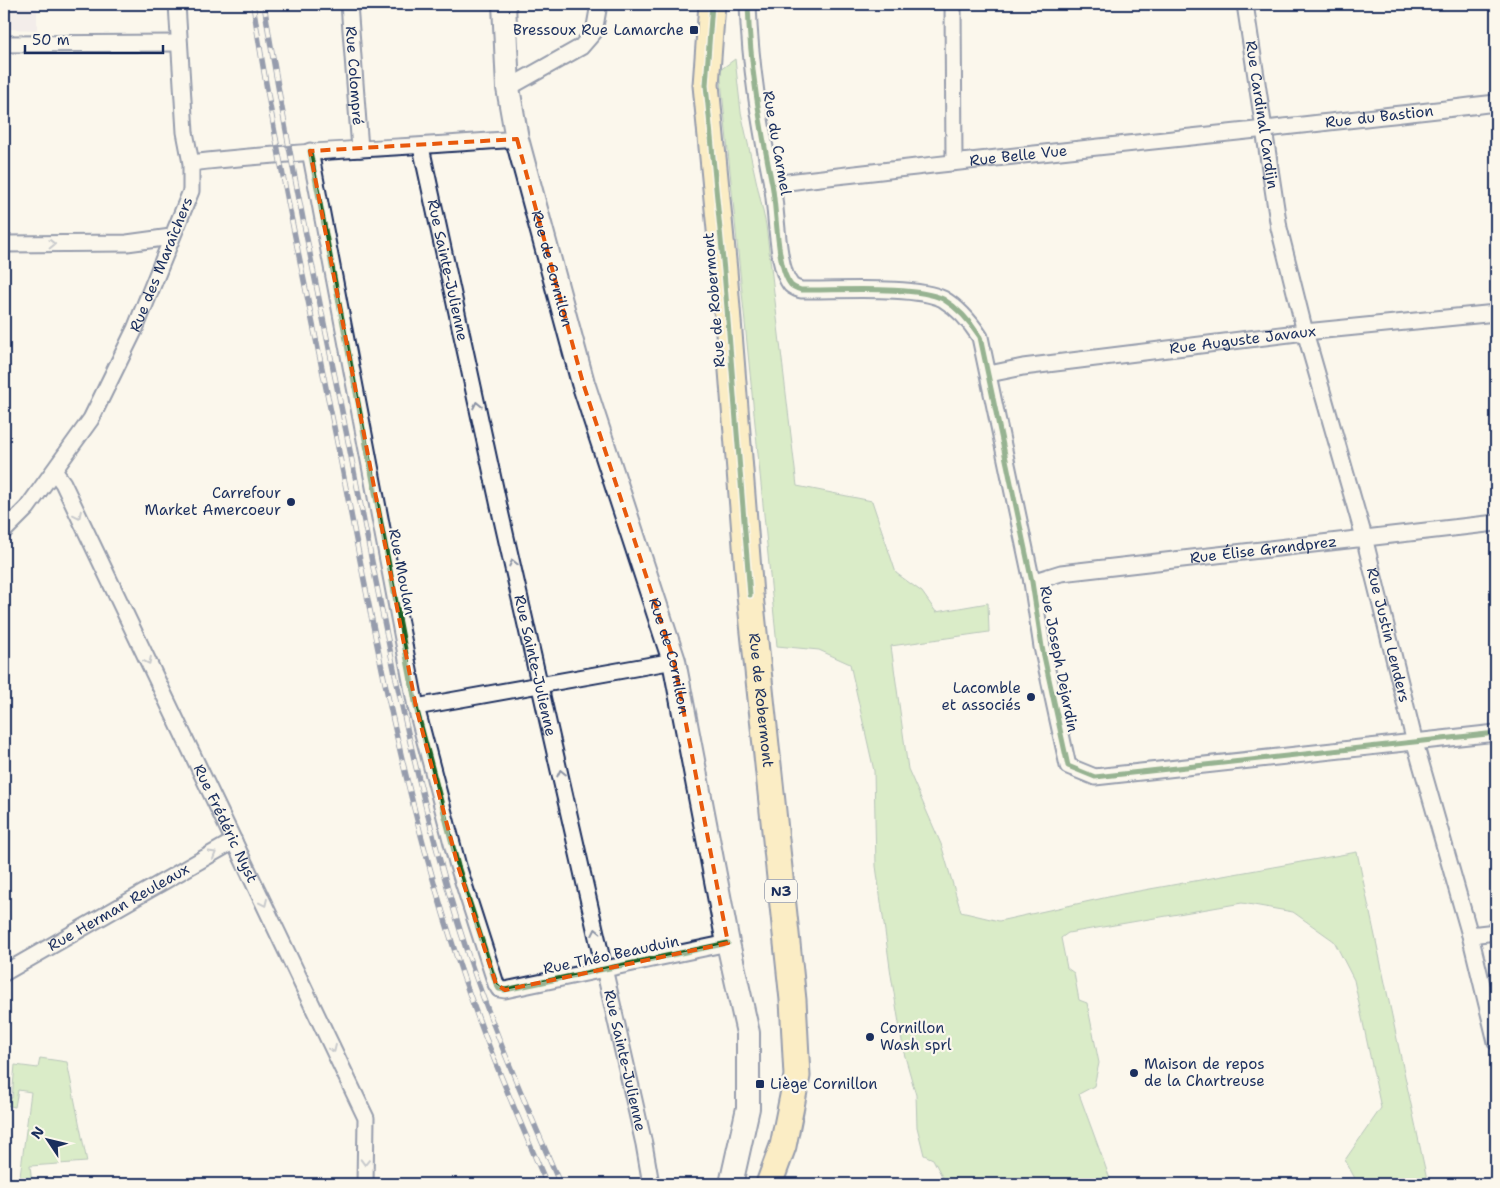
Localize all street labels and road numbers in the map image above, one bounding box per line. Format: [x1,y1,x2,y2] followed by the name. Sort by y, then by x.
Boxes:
[341,25,368,126] street label: Rue Colompré
[1241,39,1283,190] street label: Rue Cardinal Cardijn
[758,89,796,197] street label: Rue du Carmel
[1324,100,1435,133] street label: Rue du Bastion
[968,140,1068,171] street label: Rue Belle Vue
[125,194,198,335] street label: Rue des Maraîchers
[423,197,473,343] street label: Rue Sainte-Julienne
[527,208,577,329] street label: Rue de Cornillon
[698,232,730,368] street label: Rue de Robermont
[1168,321,1317,359] street label: Rue Auguste Javaux
[384,527,420,617] street label: Rue Moulan
[1189,531,1338,568] street label: Rue Élise Grandprez
[1362,565,1415,704] street label: Rue Justin Lenders
[1035,584,1083,734] street label: Rue Joseph Dejardin
[509,593,561,738] street label: Rue Sainte-Julienne
[644,595,694,716] street label: Rue de Cornillon
[744,632,778,769] street label: Rue de Robermont
[189,761,262,886] street label: Rue Frédéric Nyst
[44,859,193,956] street label: Rue Herman Reuleaux
[765,879,797,902] road number: N3
[541,931,681,979] street label: Rue Théo Beauduin
[599,988,651,1133] street label: Rue Sainte-Julienne

